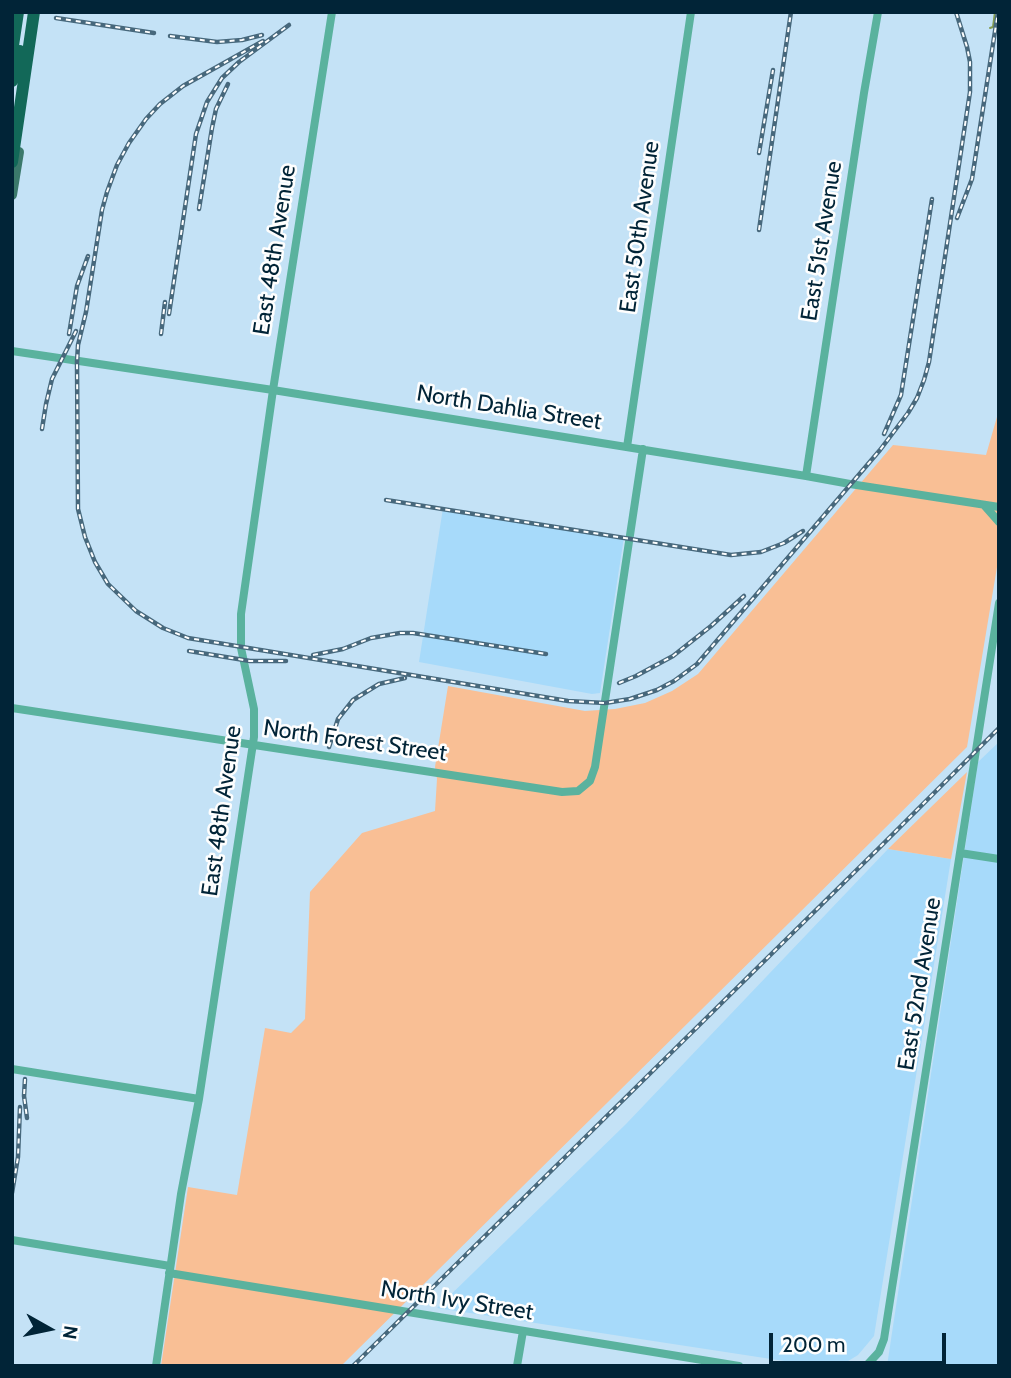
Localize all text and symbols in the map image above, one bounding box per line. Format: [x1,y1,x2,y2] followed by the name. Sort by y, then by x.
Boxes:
[614,139,666,315] street label: East 50th Avenue
[796,159,848,323] street label: East 51st Avenue
[248,163,302,337] street label: East 48th Avenue
[415,380,603,436] street label: North Dahlia Street
[261,714,449,768] street label: North Forest Street
[196,724,248,898] street label: East 48th Avenue
[893,896,947,1072] street label: East 52nd Avenue
[379,1275,535,1327] street label: North Ivy Street
[14,1294,84,1364] north arrow
[773,1318,950,1362] scale bar
[58,1324,83,1341] text: N
[782,1332,845,1357] text: 200 m

